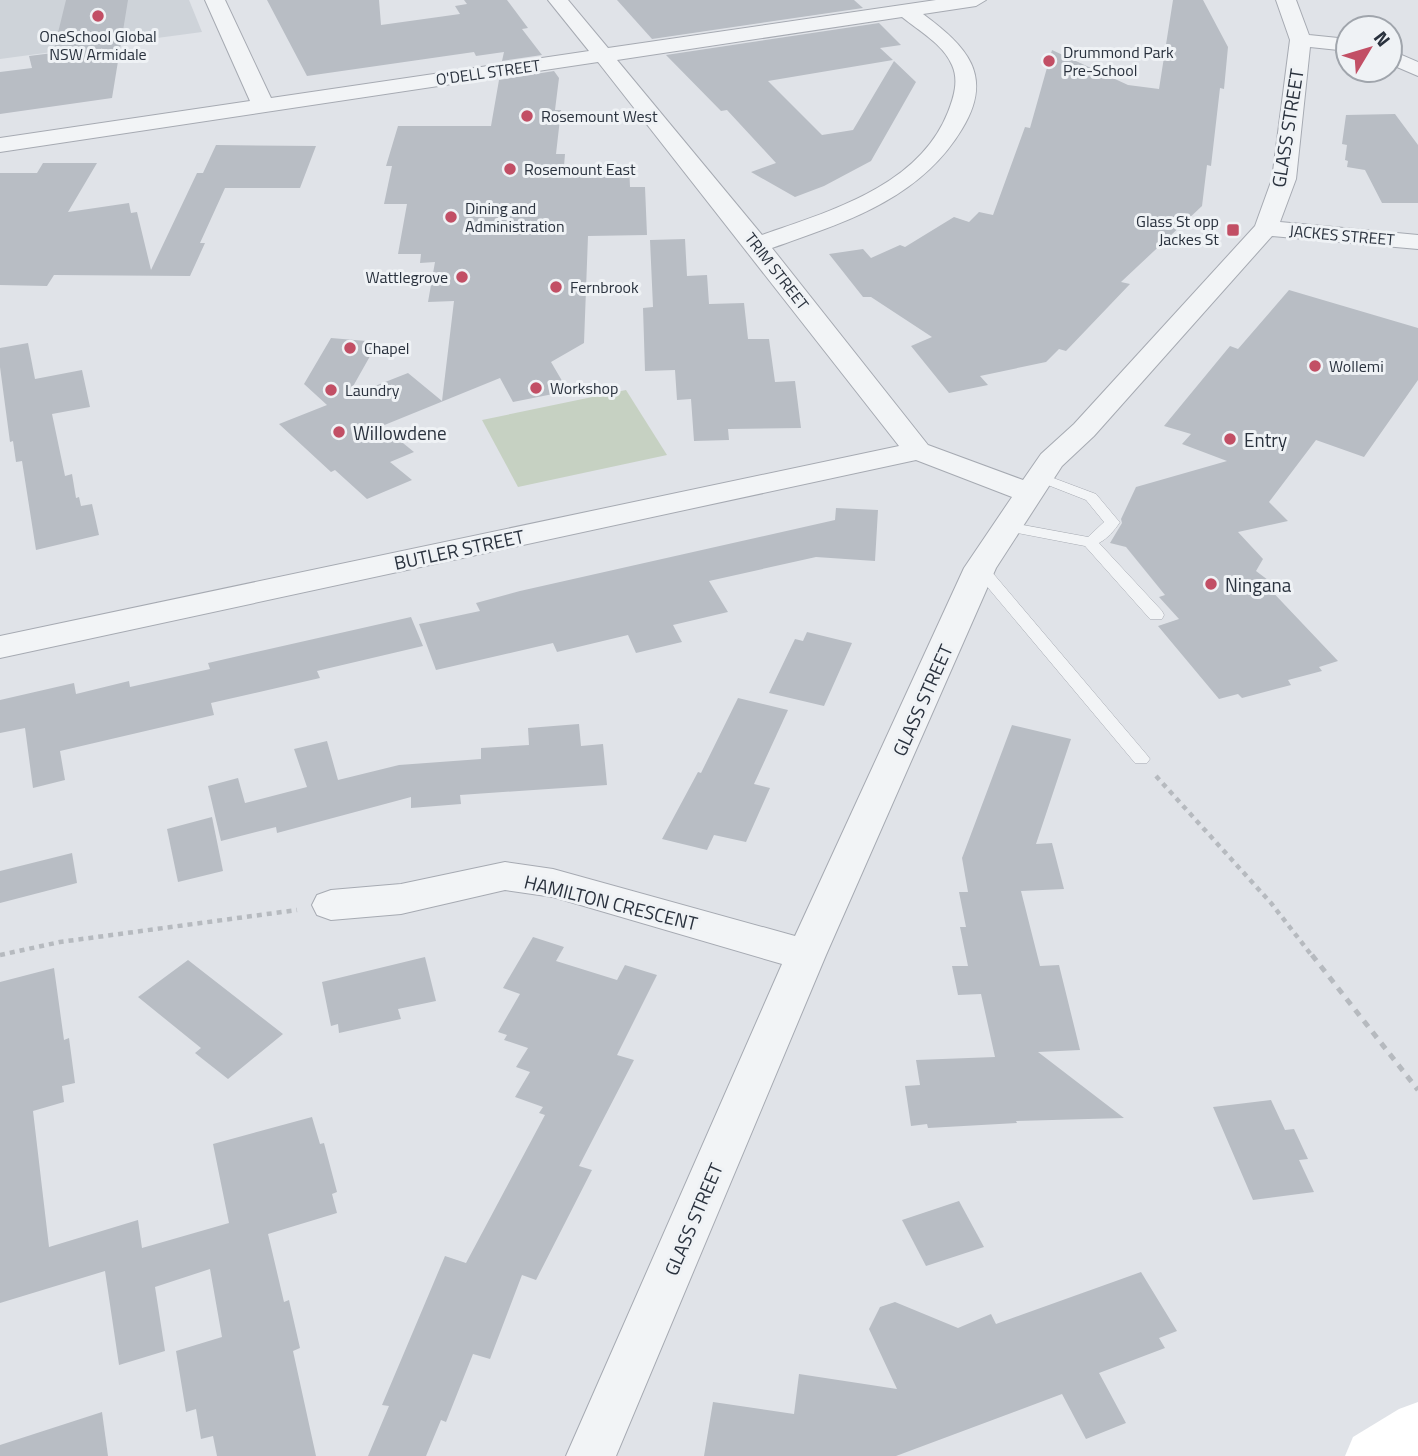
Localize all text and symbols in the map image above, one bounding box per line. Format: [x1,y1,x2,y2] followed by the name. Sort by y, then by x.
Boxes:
[90,8,106,24] marker: OneSchool Global NSW Armidale
[1334,14,1404,84] north arrow
[39,24,157,66] place label: OneSchool Global NSW Armidale
[1367,24,1398,52] text: N
[1063,40,1174,82] place label: Drummond Park Pre-School
[434,53,542,91] street label: O'DELL STREET
[1041,53,1057,69] marker: Drummond Park Pre-School
[1263,67,1311,189] street label: GLASS STREET
[541,104,658,128] place label: Rosemount West
[519,108,535,124] marker: Rosemount West
[524,157,636,181] place label: Rosemount East
[502,161,518,177] marker: Rosemount East
[465,196,565,238] place label: Dining and Administration
[443,209,459,225] marker: Dining and Administration
[1136,209,1219,251] place label: Glass St opp Jackes St
[1288,218,1396,252] street label: JACKES STREET
[1225,222,1241,238] marker: Glass St opp Jackes St
[739,227,815,315] street label: TRIM STREET
[366,265,448,289] place label: Wattlegrove
[454,269,470,285] marker: Wattlegrove
[570,275,639,299] place label: Fernbrook
[548,279,564,295] marker: Fernbrook
[364,336,410,360] place label: Chapel
[342,340,358,356] marker: Chapel
[1329,354,1384,378] place label: Wollemi
[1307,358,1323,374] marker: Wollemi
[550,376,618,400] place label: Workshop
[345,378,400,402] place label: Laundry
[528,380,544,396] marker: Workshop
[323,382,339,398] marker: Laundry
[353,418,447,447] place label: Willowdene
[331,424,347,440] marker: Willowdene
[1244,425,1287,454] place label: Entry
[1222,431,1238,447] marker: Entry
[391,521,527,577] street label: BUTLER STREET
[1225,570,1292,599] place label: Ningana
[1203,576,1219,592] marker: Ningana
[884,639,960,761] street label: GLASS STREET
[521,866,701,938] street label: HAMILTON CRESCENT
[656,1158,730,1280] street label: GLASS STREET

